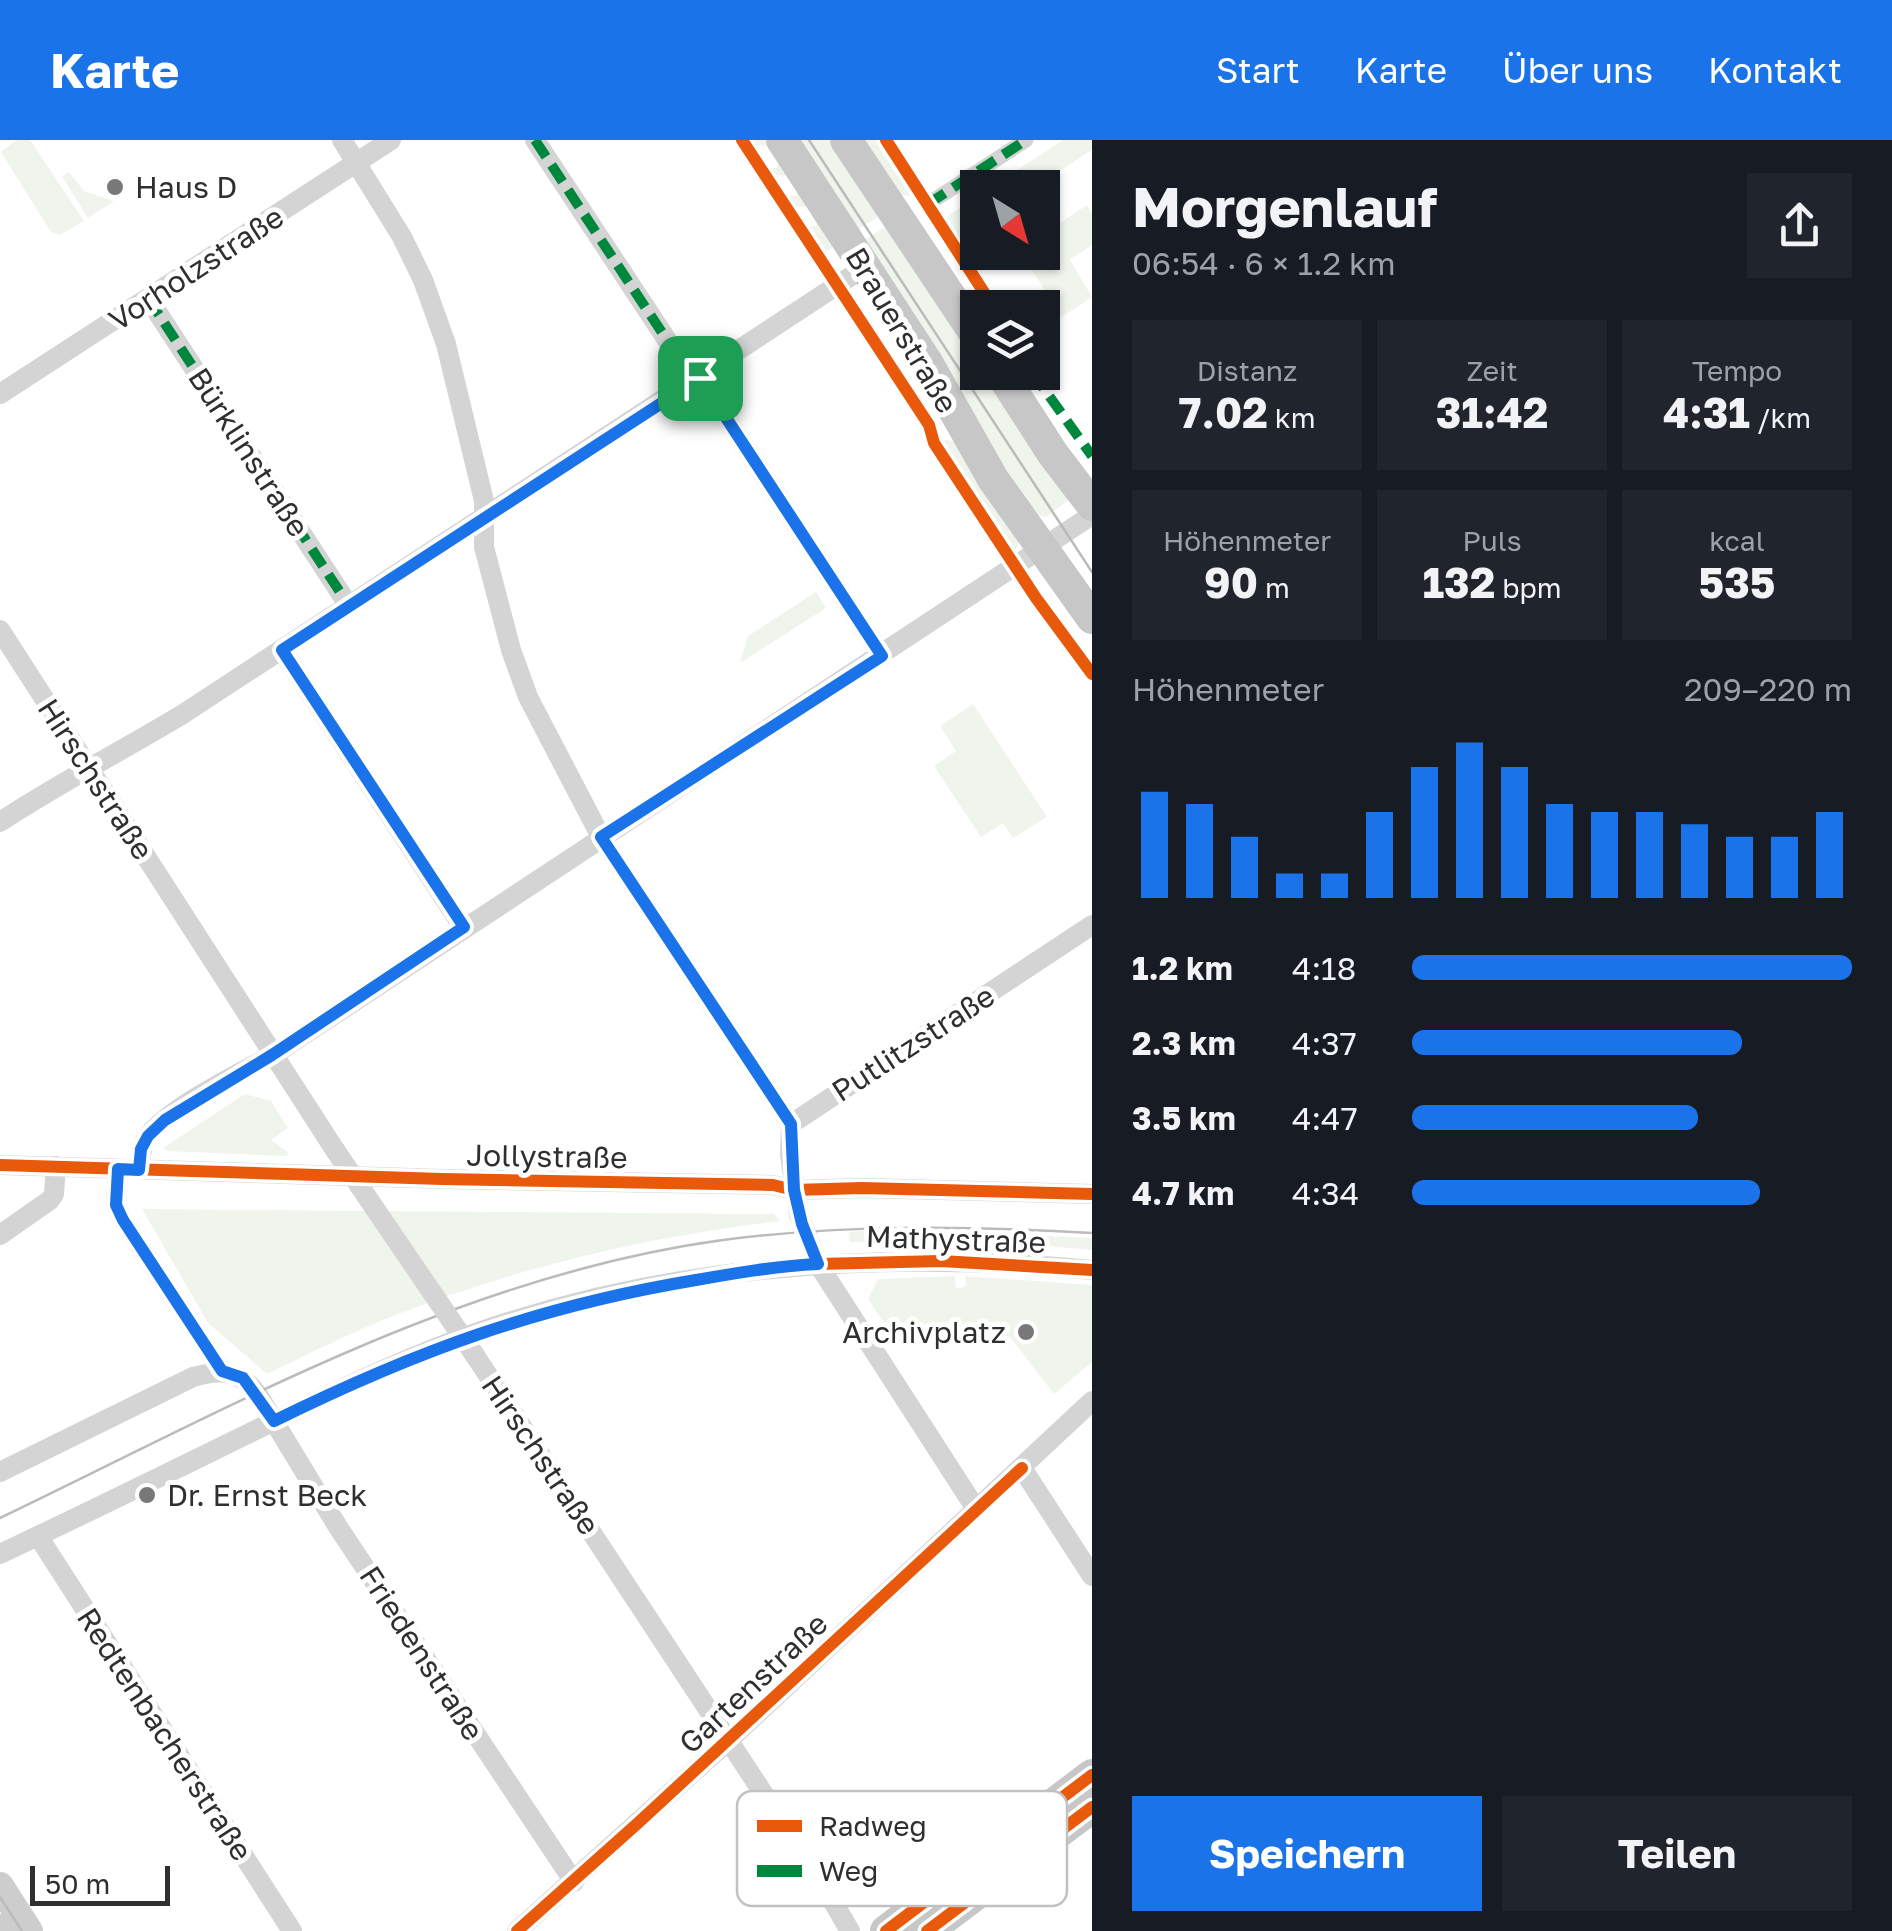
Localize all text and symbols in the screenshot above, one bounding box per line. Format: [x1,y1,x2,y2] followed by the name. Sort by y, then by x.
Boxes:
[50,41,179,99] text: Karte
[1216,49,1300,91] text: Start
[1355,49,1447,91] text: Karte
[1502,49,1653,91] text: Über uns
[1708,49,1842,91] text: Kontakt
[135,169,237,205] place label: Haus D
[960,170,1060,270] north arrow
[960,170,1060,390] map controls
[1132,173,1437,239] text: Morgenlauf
[1747,173,1852,278] button: share
[104,176,126,198] marker: Haus D
[102,198,290,338] street label: Vorholzstraße
[838,241,966,419] street label: Brauerstraße
[1132,244,1396,282] text: 06:54 · 6 × 1.2 km
[960,290,1060,390] button: layers
[658,336,743,421] pin
[673,351,728,406] icon: arrive
[1197,354,1297,387] text: Distanz
[1466,354,1518,387] text: Zeit
[1692,354,1782,387] text: Tempo
[181,361,317,543] street label: Bürklinstraße
[1179,387,1268,437] text: 7.02
[1436,387,1548,437] text: 31:42
[1663,387,1750,437] text: 4:31
[1268,401,1315,434] text: km
[1750,401,1811,434] text: /km
[1163,524,1331,557] text: Höhenmeter
[1462,524,1522,557] text: Puls
[1709,524,1765,557] text: kcal
[1204,557,1258,607] text: 90
[1422,557,1495,607] text: 132
[1699,557,1775,607] text: 535
[1258,571,1290,604] text: m
[1495,571,1562,604] text: bpm
[1132,670,1324,708] text: Höhenmeter
[1684,670,1852,708] text: 209–220 m
[31,692,161,866] street label: Hirschstraße
[1132,949,1233,987] text: 1.2 km
[1292,949,1356,987] text: 4:18
[825,977,1001,1109] street label: Putlitzstraße
[1132,1024,1236,1062] text: 2.3 km
[1292,1024,1357,1062] text: 4:37
[1132,1099,1236,1137] text: 3.5 km
[1292,1099,1358,1137] text: 4:47
[466,1137,628,1175] street label: Jollystraße
[1132,1174,1234,1212] text: 4.7 km
[1292,1174,1359,1212] text: 4:34
[865,1218,1047,1260] street label: Mathystraße
[842,1314,1006,1350] place label: Archivplatz
[1015,1321,1037,1343] marker: Archivplatz
[475,1369,607,1541] street label: Hirschstraße
[167,1477,367,1513] place label: Dr. Ernst Beck
[136,1484,158,1506] marker: Dr. Ernst Beck
[352,1559,492,1747] street label: Friedenstraße
[70,1601,260,1867] street label: Redtenbacherstraße
[671,1605,835,1761] street label: Gartenstraße
[737,1791,1067,1906] legend
[1132,1796,1482,1911] button: Speichern
[1502,1796,1852,1911] button: Teilen
[819,1809,927,1842] text: Radweg
[819,1854,878,1887] text: Weg
[30,1861,170,1906] scale bar
[45,1867,110,1900] text: 50 m

